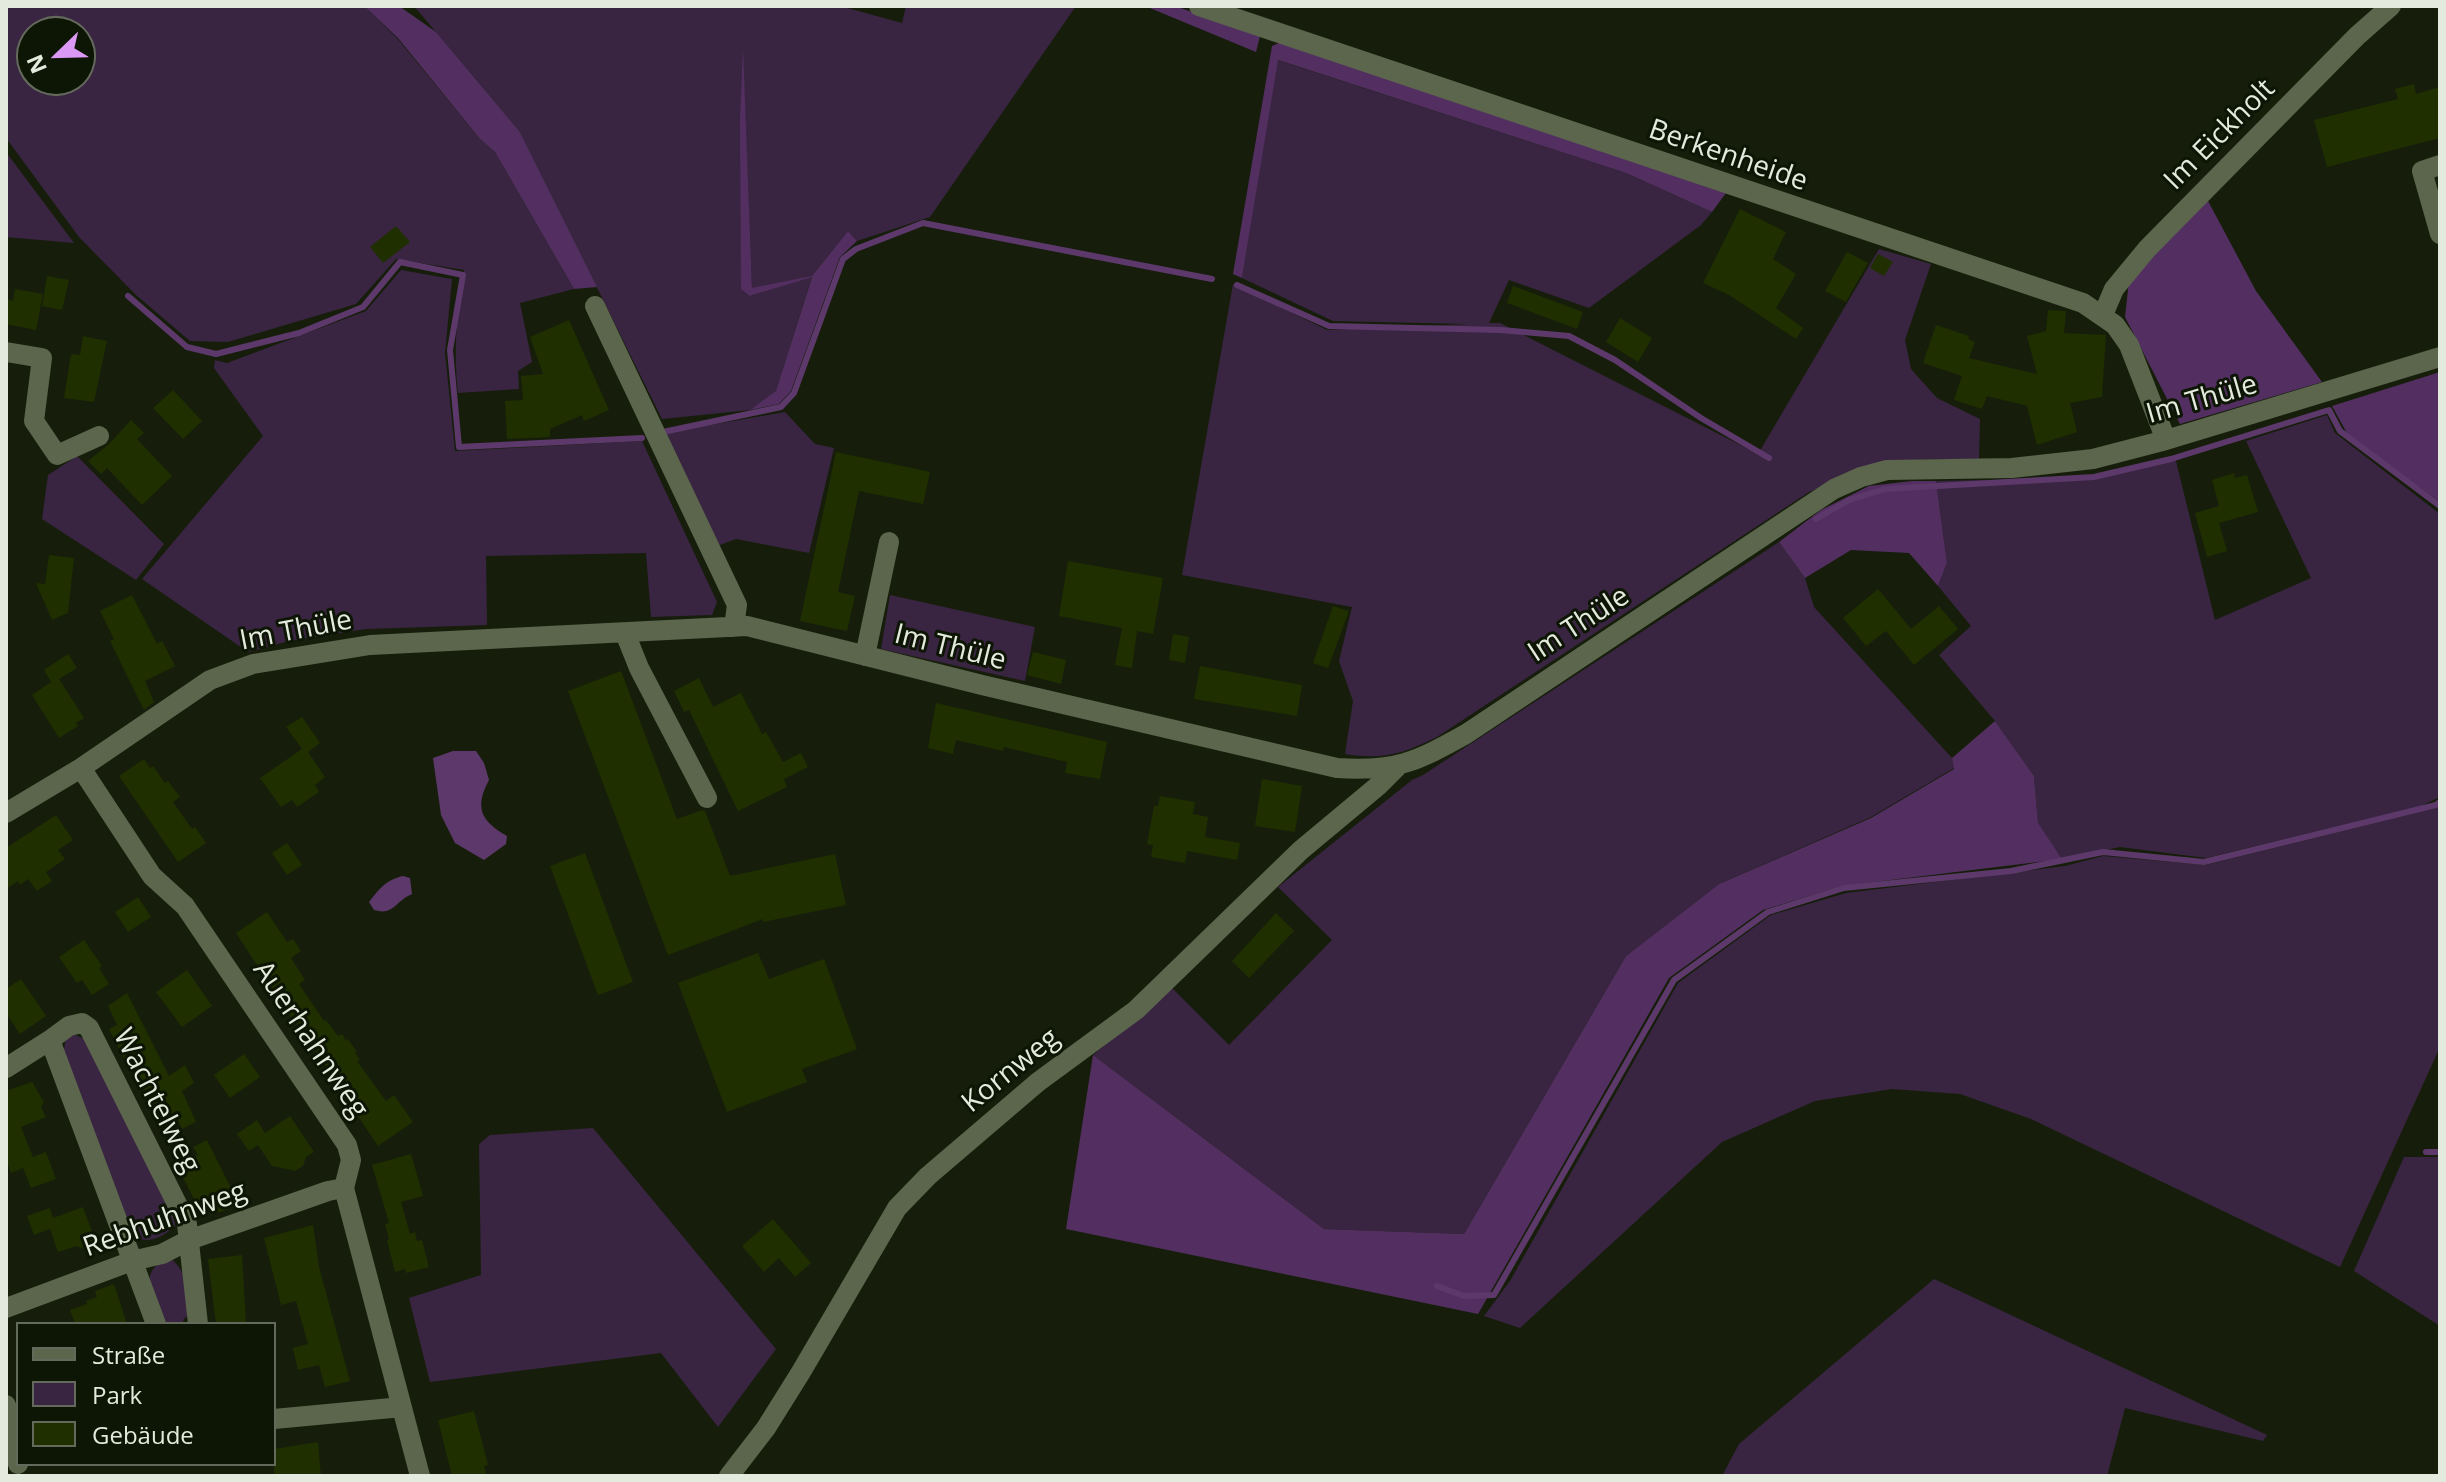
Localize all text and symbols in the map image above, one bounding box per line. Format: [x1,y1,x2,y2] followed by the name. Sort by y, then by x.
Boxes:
[16,16,96,96] north arrow
[18,51,53,79] text: N
[2158,73,2282,197] street label: Im Eickholt
[1644,113,1812,199] street label: Berkenheide
[2143,368,2261,432] street label: Im Thüle
[1522,580,1636,670] street label: Im Thüle
[237,604,355,658] street label: Im Thüle
[891,618,1009,678] street label: Im Thüle
[245,955,375,1125] street label: Auerhahnweg
[956,1022,1066,1120] street label: Kornweg
[105,1023,207,1179] street label: Wachtelweg
[79,1175,251,1265] street label: Rebhuhnweg
[16,1322,276,1466] legend
[92,1338,165,1371] text: Straße
[92,1378,142,1411] text: Park
[92,1418,194,1451] text: Gebäude

